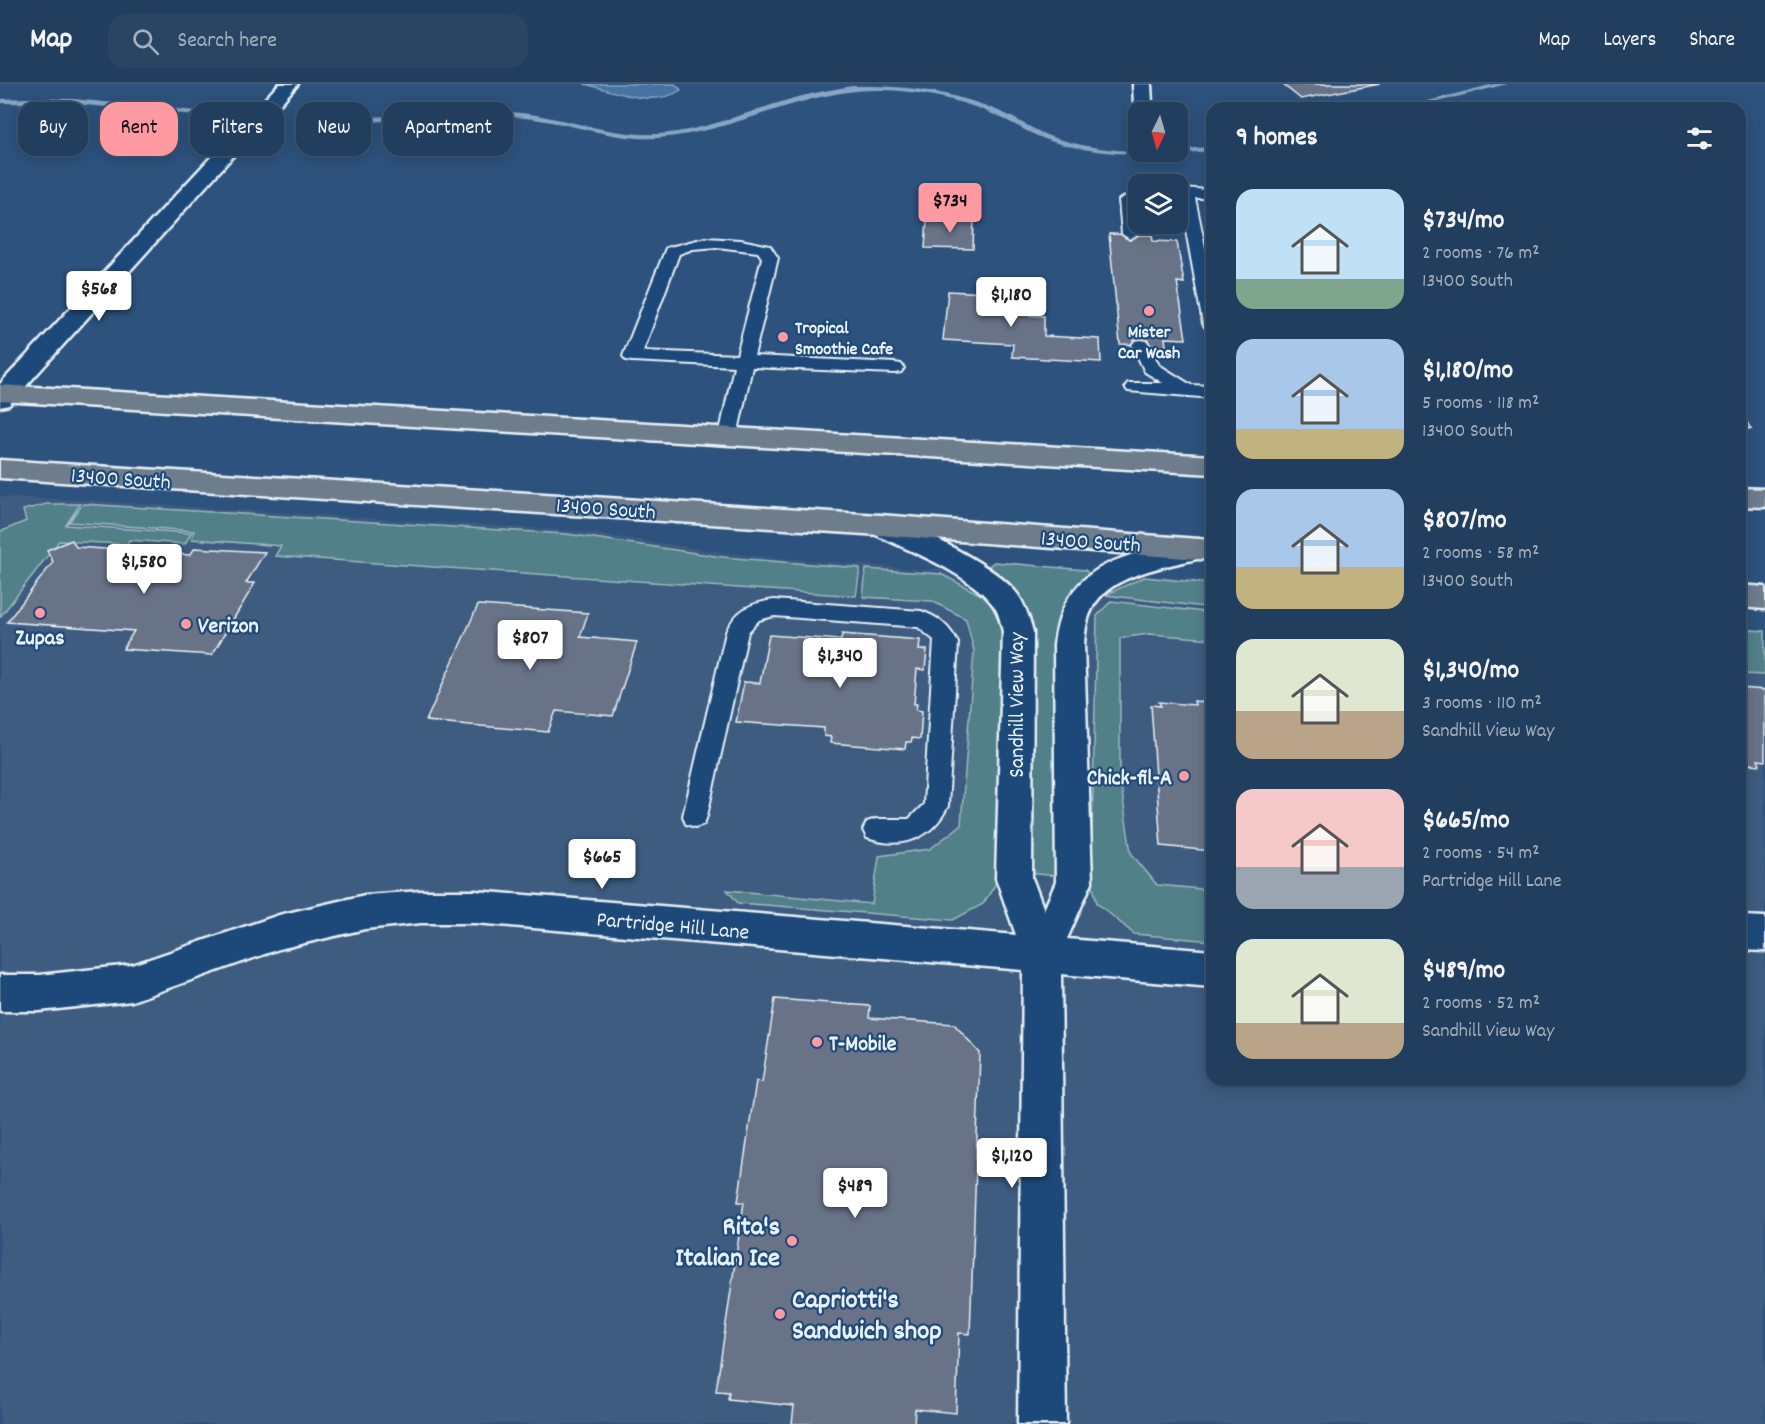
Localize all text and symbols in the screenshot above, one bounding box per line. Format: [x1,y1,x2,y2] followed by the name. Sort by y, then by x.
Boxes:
[108,14,528,68] search box
[30,21,72,61] text: Map
[129,25,162,58] icon: search
[177,26,277,57] text: Search here
[1539,26,1570,56] text: Map
[1603,26,1656,56] text: Layers
[1689,26,1735,56] text: Share
[18,102,88,156] chip: Buy
[100,102,178,156] chip: Rent
[190,102,284,156] chip: Filters
[296,102,371,156] chip: New
[383,102,513,156] chip: Apartment
[1128,102,1188,162] north arrow
[1128,102,1188,234] map controls
[1236,120,1318,157] text: 9 homes
[1683,122,1716,155] icon: filters
[1128,174,1188,234] button: layers
[914,183,986,234] pin: $734
[933,188,967,216] text: $734
[1422,203,1504,240] text: $734/mo
[1284,213,1356,285] icon: home
[1422,240,1540,268] text: 2 rooms · 76 m²
[1422,268,1513,296] text: 13400 South
[63,271,135,322] pin: $568
[80,276,118,304] text: $568
[962,277,1060,328] pin: $1,180
[990,282,1032,310] text: $1,180
[1142,304,1156,318] marker: Mister Car Wash
[795,317,893,363] place label: Tropical Smoothie Cafe
[1118,321,1180,367] place label: Mister Car Wash
[776,330,790,344] marker: Tropical Smoothie Cafe
[1422,353,1513,390] text: $1,180/mo
[1284,363,1356,435] icon: home
[1422,390,1539,418] text: 5 rooms · 118 m²
[1422,418,1513,446] text: 13400 South
[70,462,172,499] street label: 13400 South
[555,492,657,529] street label: 13400 South
[1422,503,1507,540] text: $807/mo
[1284,513,1356,585] icon: home
[1040,525,1142,562] street label: 13400 South
[1422,540,1539,568] text: 2 rooms · 58 m²
[95,544,193,595] pin: $1,580
[121,549,167,577] text: $1,580
[1422,568,1513,596] text: 13400 South
[33,606,47,620] marker: Zupas
[198,612,259,643] place label: Verizon
[179,617,193,631] marker: Verizon
[494,620,566,671] pin: $807
[16,624,64,655] place label: Zupas
[512,625,548,653] text: $807
[1003,631,1034,778] street label: Sandhill View Way
[791,638,889,689] pin: $1,340
[817,643,863,671] text: $1,340
[1422,653,1519,690] text: $1,340/mo
[1284,663,1356,735] icon: home
[1422,690,1542,718] text: 3 rooms · 110 m²
[1422,718,1554,746] text: Sandhill View Way
[1087,764,1172,795] place label: Chick-fil-A
[1177,769,1191,783] marker: Chick-fil-A
[1422,803,1510,840] text: $665/mo
[1284,813,1356,885] icon: home
[566,839,638,890] pin: $665
[1422,840,1540,868] text: 2 rooms · 54 m²
[583,844,622,872] text: $665
[1422,868,1561,896] text: Partridge Hill Lane
[595,905,750,950] street label: Partridge Hill Lane
[1422,953,1505,990] text: $489/mo
[1284,963,1356,1035] icon: home
[1422,990,1540,1018] text: 2 rooms · 52 m²
[1422,1018,1554,1046] text: Sandhill View Way
[829,1030,897,1061] place label: T-Mobile
[810,1035,824,1049] marker: T-Mobile
[963,1138,1061,1189] pin: $1,120
[991,1143,1033,1171] text: $1,120
[819,1168,891,1219] pin: $489
[837,1173,873,1201] text: $489
[675,1209,780,1279] place label: Rita's Italian Ice
[785,1234,799,1248] marker: Rita's Italian Ice
[792,1282,942,1352] place label: Capriotti's Sandwich shop
[773,1307,787,1321] marker: Capriotti's Sandwich shop

